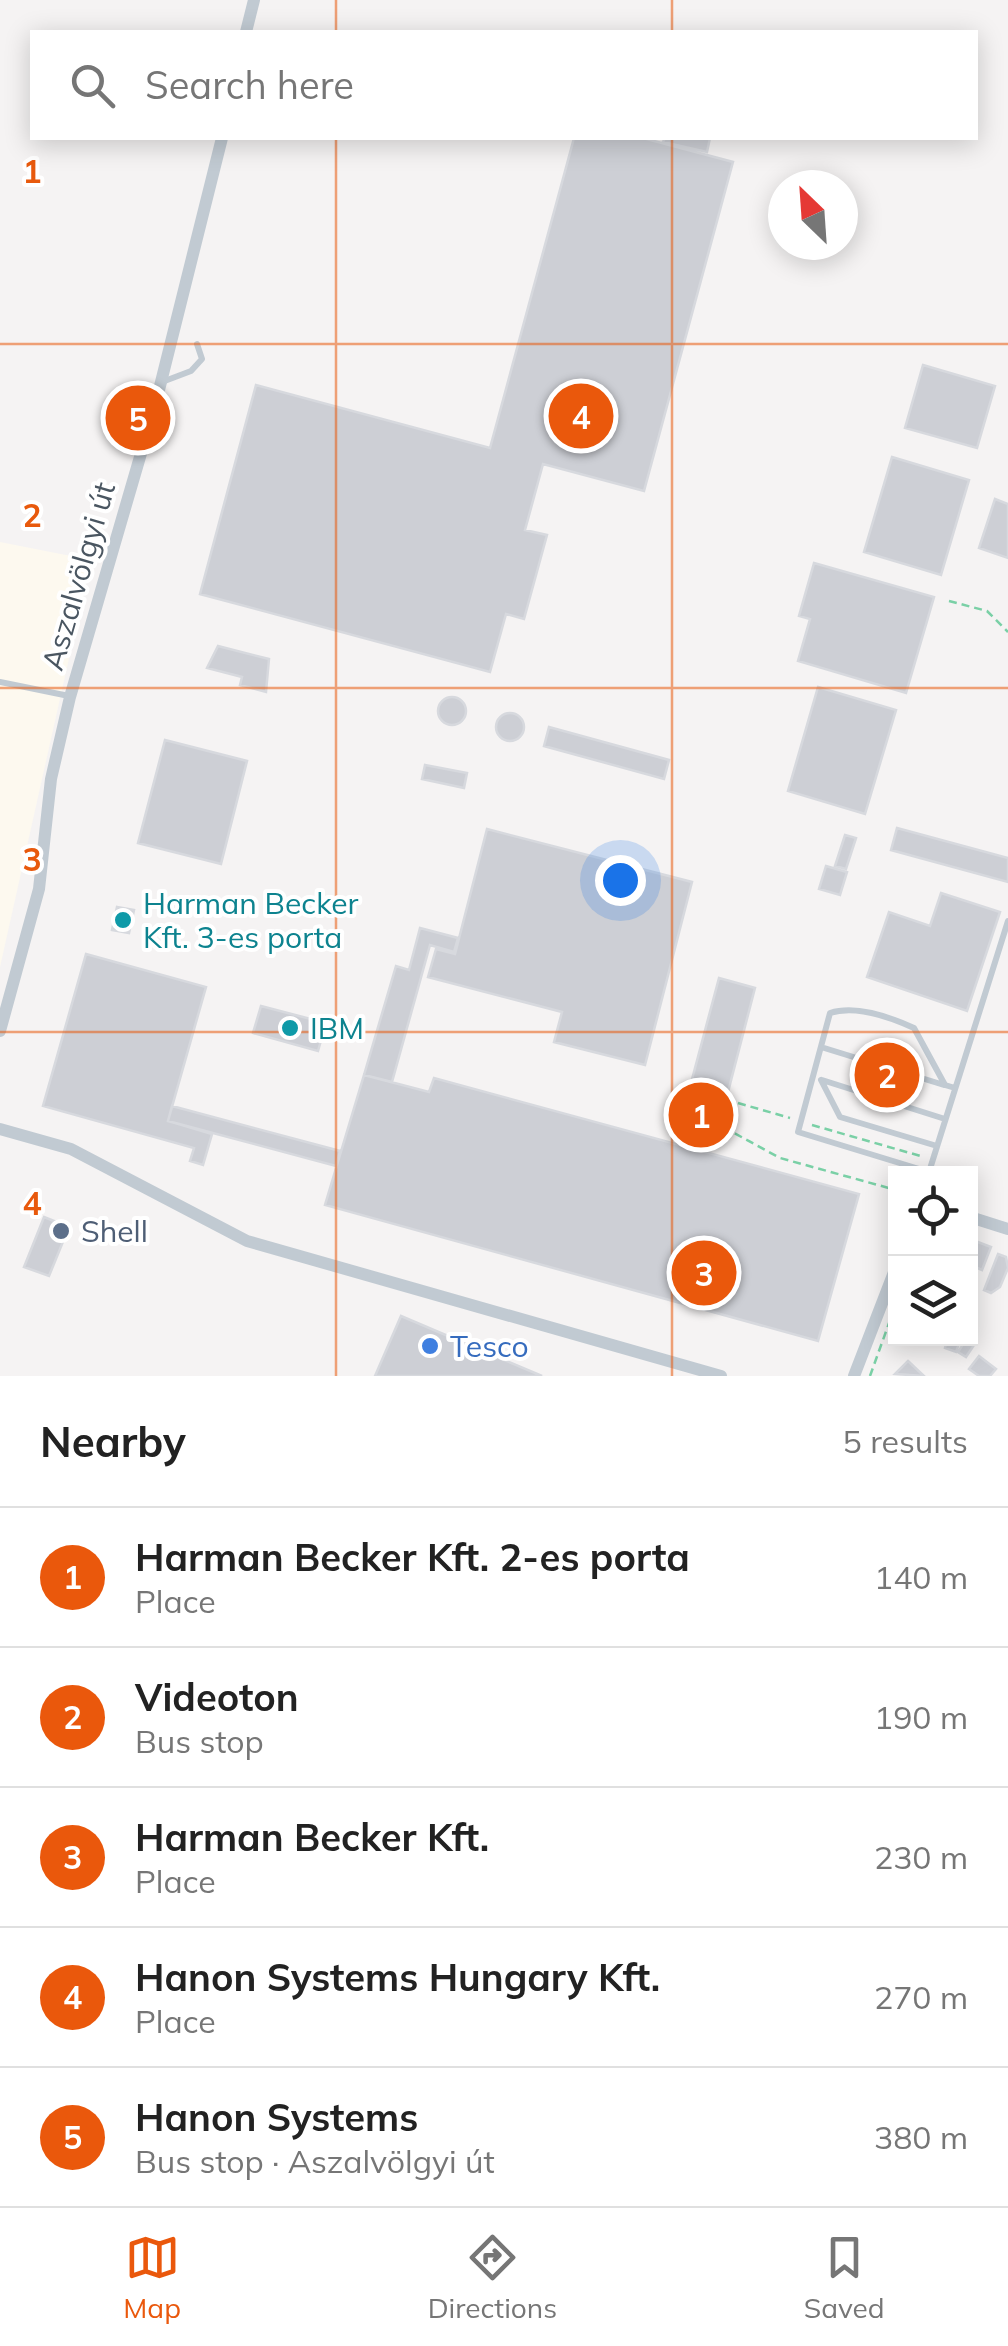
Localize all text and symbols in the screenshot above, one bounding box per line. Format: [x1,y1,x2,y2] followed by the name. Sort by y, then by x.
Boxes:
[30,30,978,140] search box
[65,58,120,113] icon: search
[145,61,354,109] text: Search here
[22,151,42,191] text: 1
[768,170,858,260] north arrow
[548,378,614,454] pin: 4
[106,380,170,456] pin: 5
[33,478,123,674] street label: Aszalvölgyi út
[22,495,42,535] text: 2
[22,839,42,879] text: 3
[595,855,646,906] your location
[143,884,359,956] place label: Harman Becker Kft. 3-es porta
[112,909,134,931] marker: Harman Becker Kft. 3-es porta
[310,1009,364,1047] place label: IBM
[279,1017,301,1039] marker: IBM
[854,1038,920,1112] pin: 2
[668,1078,734,1152] pin: 1
[888,1166,978,1346] map controls
[888,1166,978,1256] button: locate
[22,1183,42,1223] text: 4
[81,1212,148,1250] place label: Shell
[50,1220,72,1242] marker: Shell
[672,1236,736,1310] pin: 3
[888,1256,978,1346] button: layers
[450,1327,529,1365] place label: Tesco
[419,1335,441,1357] marker: Tesco
[40,1415,186,1468] text: Nearby
[843,1421,968,1461] text: 5 results
[135,1533,690,1581] text: Harman Becker Kft. 2-es porta
[63,1557,82,1597] text: 1
[874,1557,968,1597] text: 140 m
[135,1581,216,1621] text: Place
[135,1673,299,1721] text: Videoton
[63,1697,82,1737] text: 2
[874,1697,968,1737] text: 190 m
[135,1721,264,1761] text: Bus stop
[135,1813,489,1861] text: Harman Becker Kft.
[63,1837,82,1877] text: 3
[874,1837,968,1877] text: 230 m
[135,1861,216,1901] text: Place
[135,1953,660,2001] text: Hanon Systems Hungary Kft.
[63,1977,82,2017] text: 4
[874,1977,968,2017] text: 270 m
[135,2001,216,2041] text: Place
[135,2093,418,2141] text: Hanon Systems
[63,2117,82,2157] text: 5
[874,2117,968,2157] text: 380 m
[135,2141,495,2181] text: Bus stop · Aszalvölgyi út
[123,2230,181,2325] tab: Map
[428,2230,557,2325] tab: Directions
[804,2230,885,2325] tab: Saved

